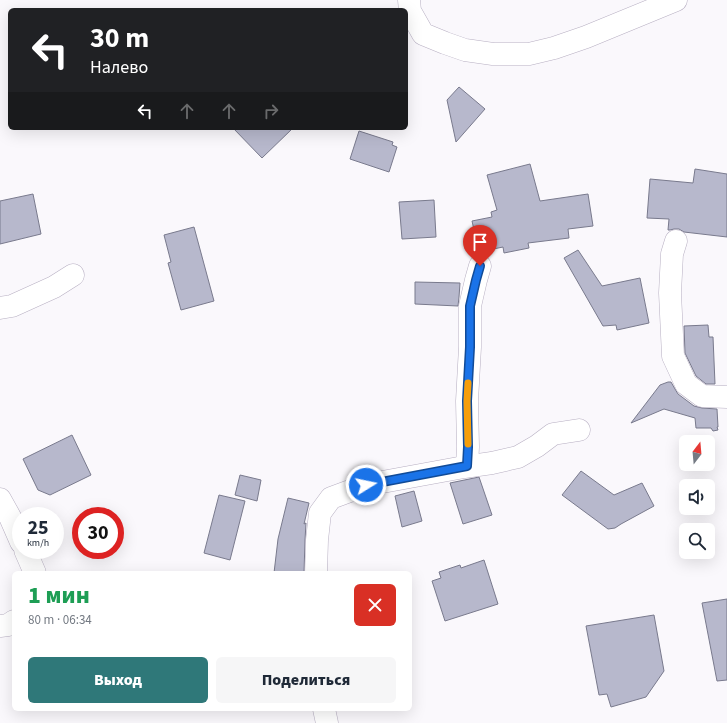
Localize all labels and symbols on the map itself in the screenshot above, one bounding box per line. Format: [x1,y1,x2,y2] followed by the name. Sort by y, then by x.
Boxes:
[463,225,497,266] pin
[679,435,715,471] north arrow
[345,464,387,506] position arrow
[72,507,124,559] speed limit sign: 30

